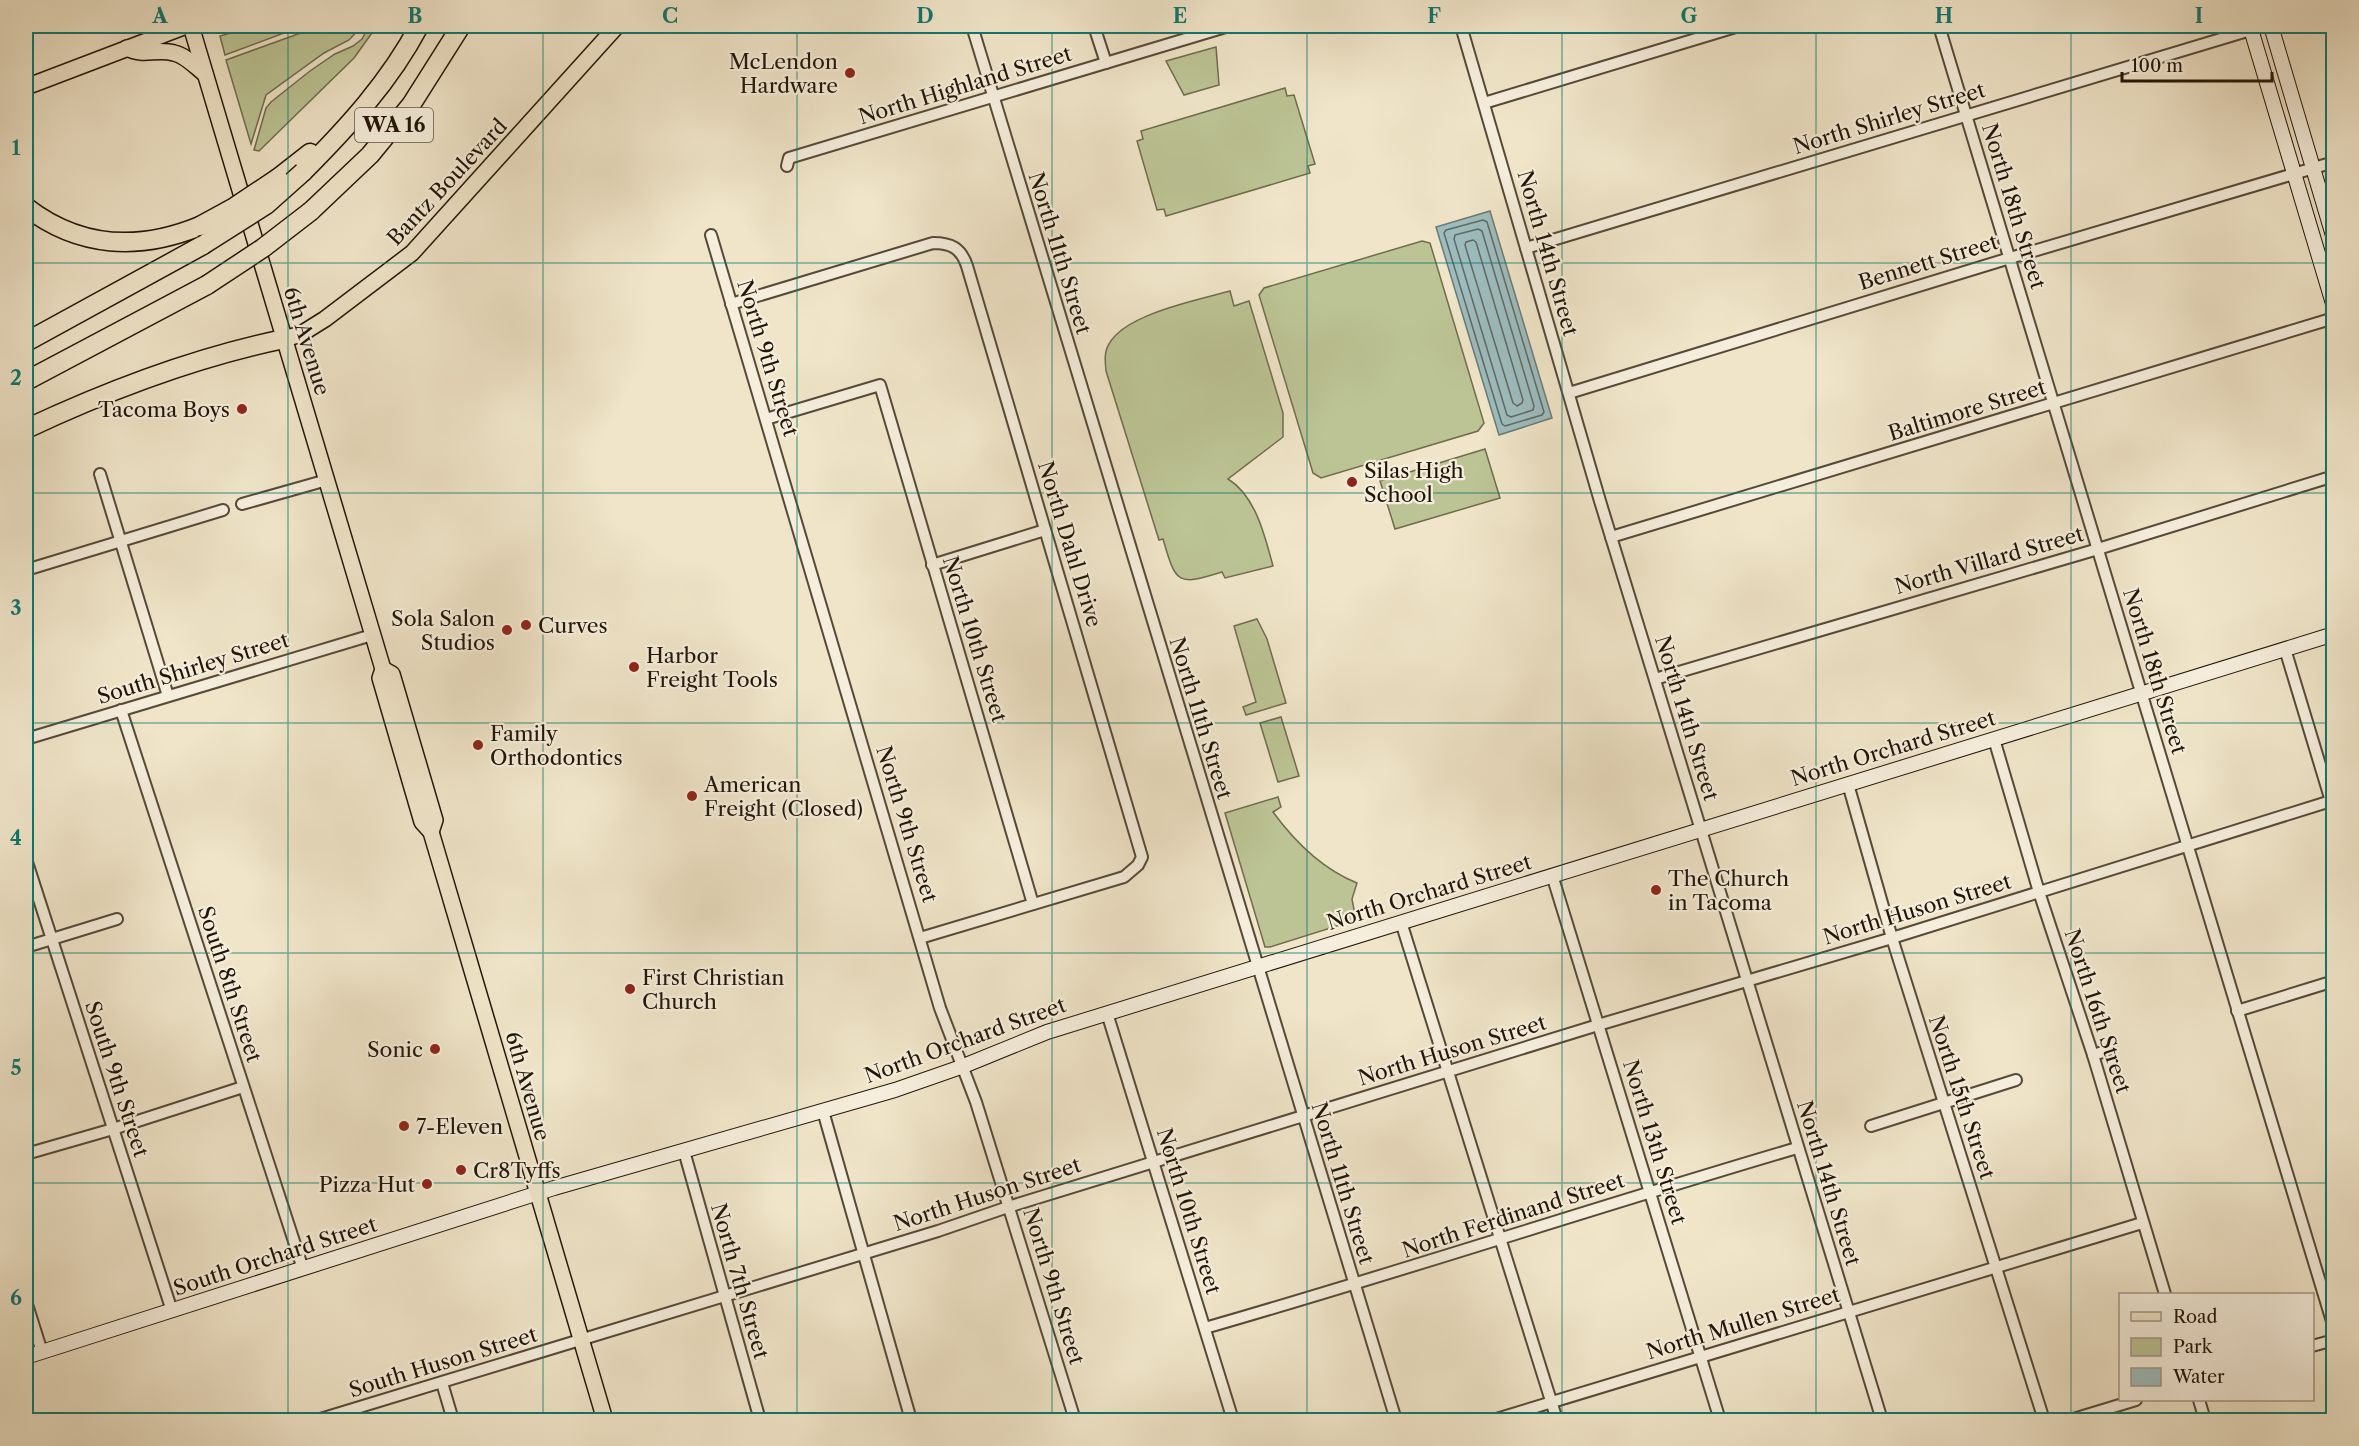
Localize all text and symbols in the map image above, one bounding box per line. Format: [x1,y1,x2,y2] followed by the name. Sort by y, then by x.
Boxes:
[151,4,168,28] text: A
[408,4,423,28] text: B
[662,4,678,28] text: C
[916,4,934,28] text: D
[1173,4,1187,28] text: E
[1427,4,1441,28] text: F
[1681,4,1698,28] text: G
[1935,4,1953,28] text: H
[2195,4,2203,28] text: I
[855,40,1075,129] street label: North Highland Street
[2122,45,2272,83] scale bar
[729,49,838,98] place label: McLendon Hardware
[2131,55,2183,77] text: 100 m
[843,66,857,80] marker: McLendon Hardware
[1790,77,1989,159] street label: North Shirley Street
[355,108,433,142] road number: WA 16
[382,113,512,251] street label: Bantz Boulevard
[1977,120,2051,292] street label: North 18th Street
[12,136,21,160] text: 1
[1512,167,1584,339] street label: North 14th Street
[1023,169,1097,338] street label: North 11th Street
[1855,229,2001,295] street label: Bennett Street
[732,277,804,440] street label: North 9th Street
[279,284,335,398] street label: 6th Avenue
[10,366,22,390] text: 2
[1885,374,2049,446] street label: Baltimore Street
[98,397,230,422] place label: Tacoma Boys
[235,402,249,416] marker: Tacoma Boys
[1033,458,1107,630] street label: North Dahl Drive
[1364,458,1464,507] place label: Silas High School
[1345,475,1359,489] marker: Silas High School
[1892,521,2087,599] street label: North Villard Street
[938,553,1012,726] street label: North 10th Street
[2118,585,2192,757] street label: North 18th Street
[10,596,22,620] text: 3
[391,606,495,655] place label: Sola Salon Studios
[538,613,608,638] place label: Curves
[519,618,533,632] marker: Curves
[500,623,514,637] marker: Sola Salon Studios
[94,627,292,709] street label: South Shirley Street
[1650,632,1724,804] street label: North 14th Street
[1164,634,1238,803] street label: North 11th Street
[646,643,778,692] place label: Harbor Freight Tools
[627,660,641,674] marker: Harbor Freight Tools
[1788,705,1999,791] street label: North Orchard Street
[490,721,623,770] place label: Family Orthodontics
[471,738,485,752] marker: Family Orthodontics
[871,743,943,906] street label: North 9th Street
[703,772,863,821] place label: American Freight (Closed)
[685,789,699,803] marker: American Freight (Closed)
[10,826,22,850] text: 4
[1324,849,1535,935] street label: North Orchard Street
[1668,866,1789,915] place label: The Church in Tacoma
[1820,868,2015,950] street label: North Huson Street
[1649,883,1663,897] marker: The Church in Tacoma
[193,903,267,1066] street label: South 8th Street
[2060,926,2137,1097] street label: North 16th Street
[642,965,785,1014] place label: First Christian Church
[623,982,637,996] marker: First Christian Church
[861,992,1070,1088] street label: North Orchard Street
[80,998,154,1161] street label: South 9th Street
[1355,1009,1550,1091] street label: North Huson Street
[1924,1012,2000,1183] street label: North 15th Street
[501,1029,555,1143] street label: 6th Avenue
[367,1037,423,1062] place label: Sonic
[428,1042,442,1056] marker: Sonic
[10,1056,22,1080] text: 5
[1618,1057,1692,1228] street label: North 13th Street
[1792,1097,1866,1269] street label: North 14th Street
[1306,1099,1380,1268] street label: North 11th Street
[416,1114,503,1139] place label: 7-Eleven
[397,1119,411,1133] marker: 7-Eleven
[1152,1125,1226,1298] street label: North 10th Street
[890,1152,1084,1236] street label: North Huson Street
[473,1158,561,1183] place label: Cr8Tyffs
[454,1163,468,1177] marker: Cr8Tyffs
[1399,1167,1628,1263] street label: North Ferdinand Street
[319,1172,416,1197] place label: Pizza Hut
[420,1177,434,1191] marker: Pizza Hut
[706,1200,774,1362] street label: North 7th Street
[1018,1205,1090,1368] street label: North 9th Street
[170,1211,380,1301] street label: South Orchard Street
[1643,1281,1843,1364] street label: North Mullen Street
[10,1286,22,1310] text: 6
[2119,1293,2314,1401] legend
[2173,1306,2218,1328] text: Road
[346,1321,541,1403] street label: South Huson Street
[2173,1336,2214,1358] text: Park
[2172,1366,2225,1388] text: Water

